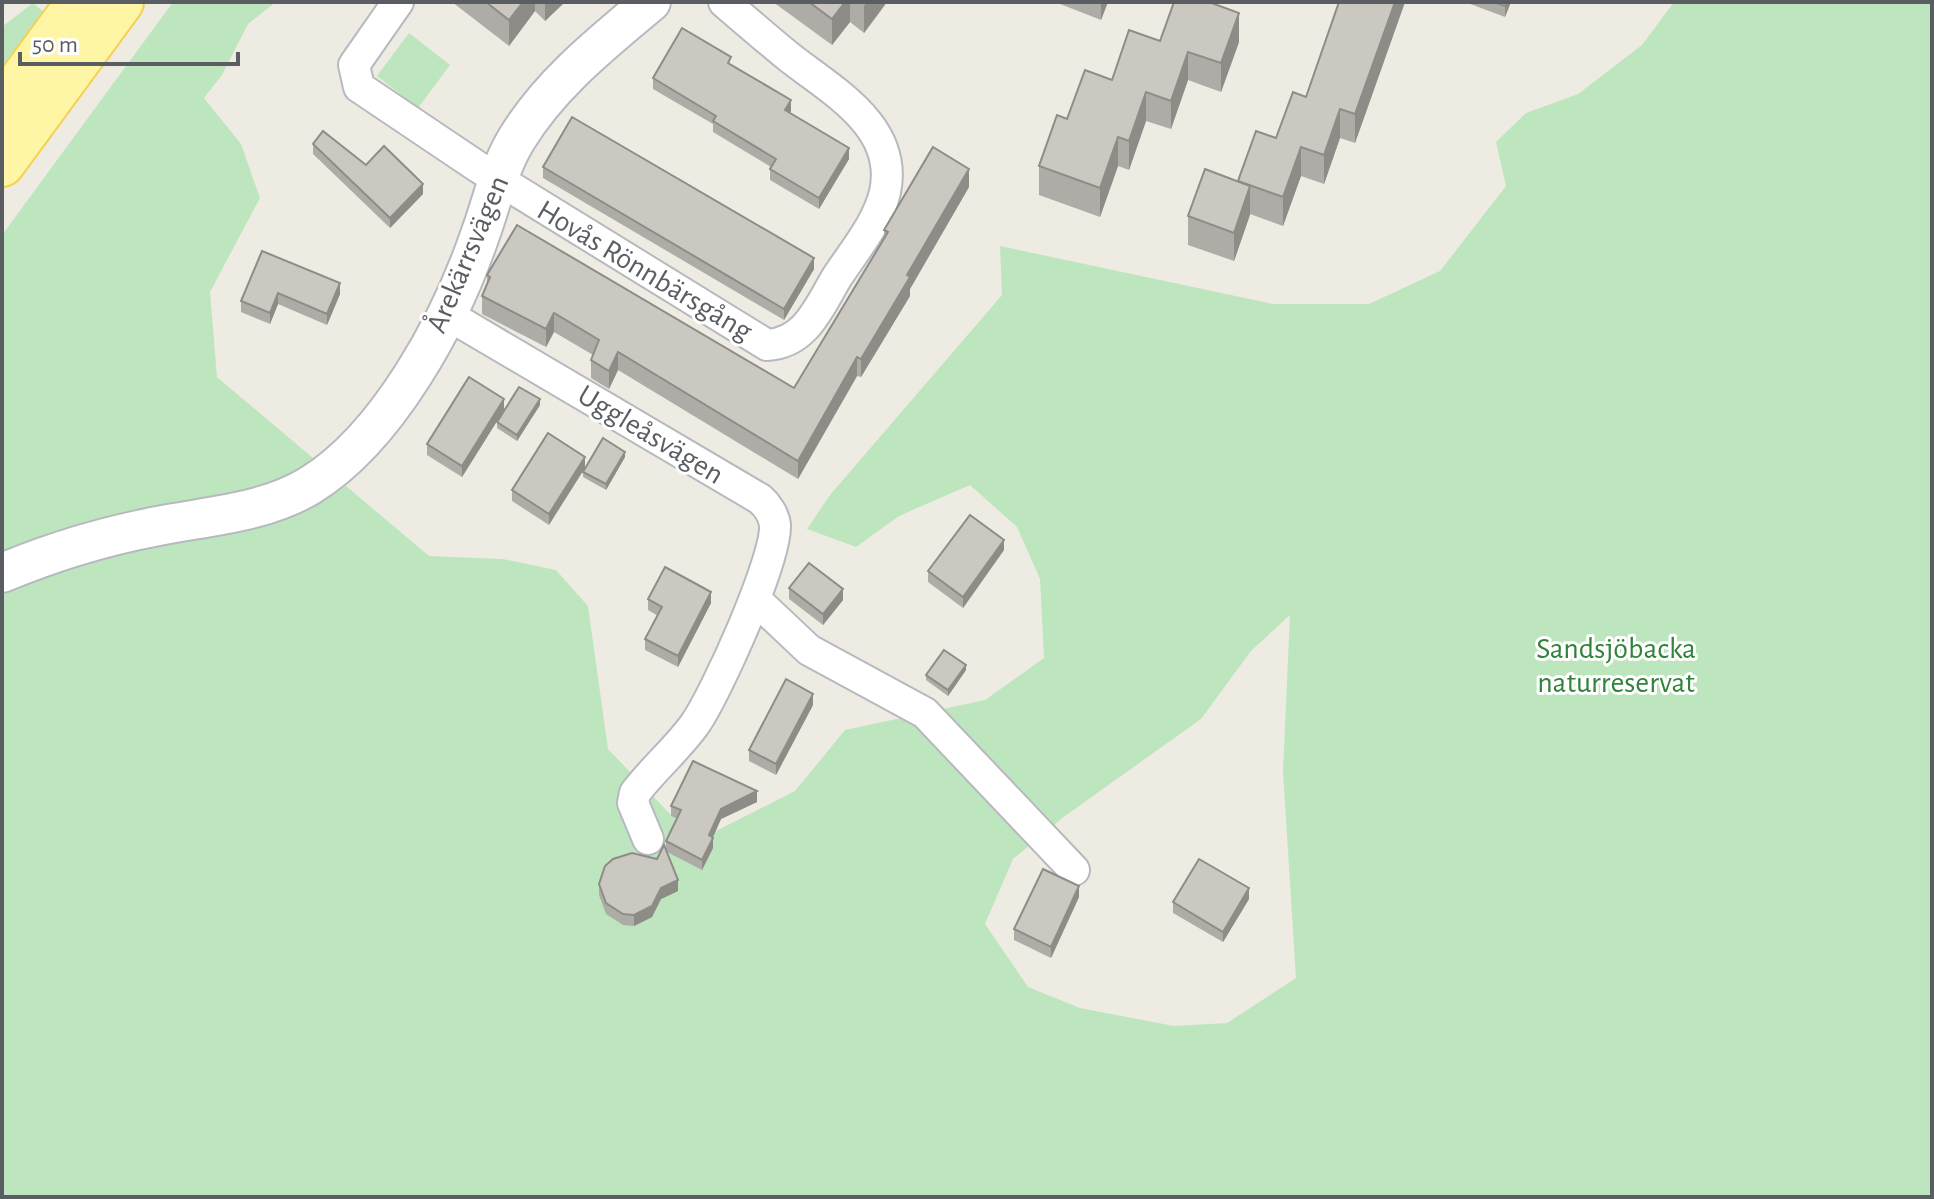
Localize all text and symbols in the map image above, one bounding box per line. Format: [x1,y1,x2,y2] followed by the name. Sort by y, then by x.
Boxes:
[20,16,238,66] scale bar
[32,33,78,57] text: 50 m
[420,171,514,337] street label: Årekärrsvägen
[532,195,757,347] street label: Hovås Rönnbärsgång
[572,380,729,490] street label: Uggleåsvägen
[1536,634,1696,698] park label: Sandsjöbacka naturreservat

